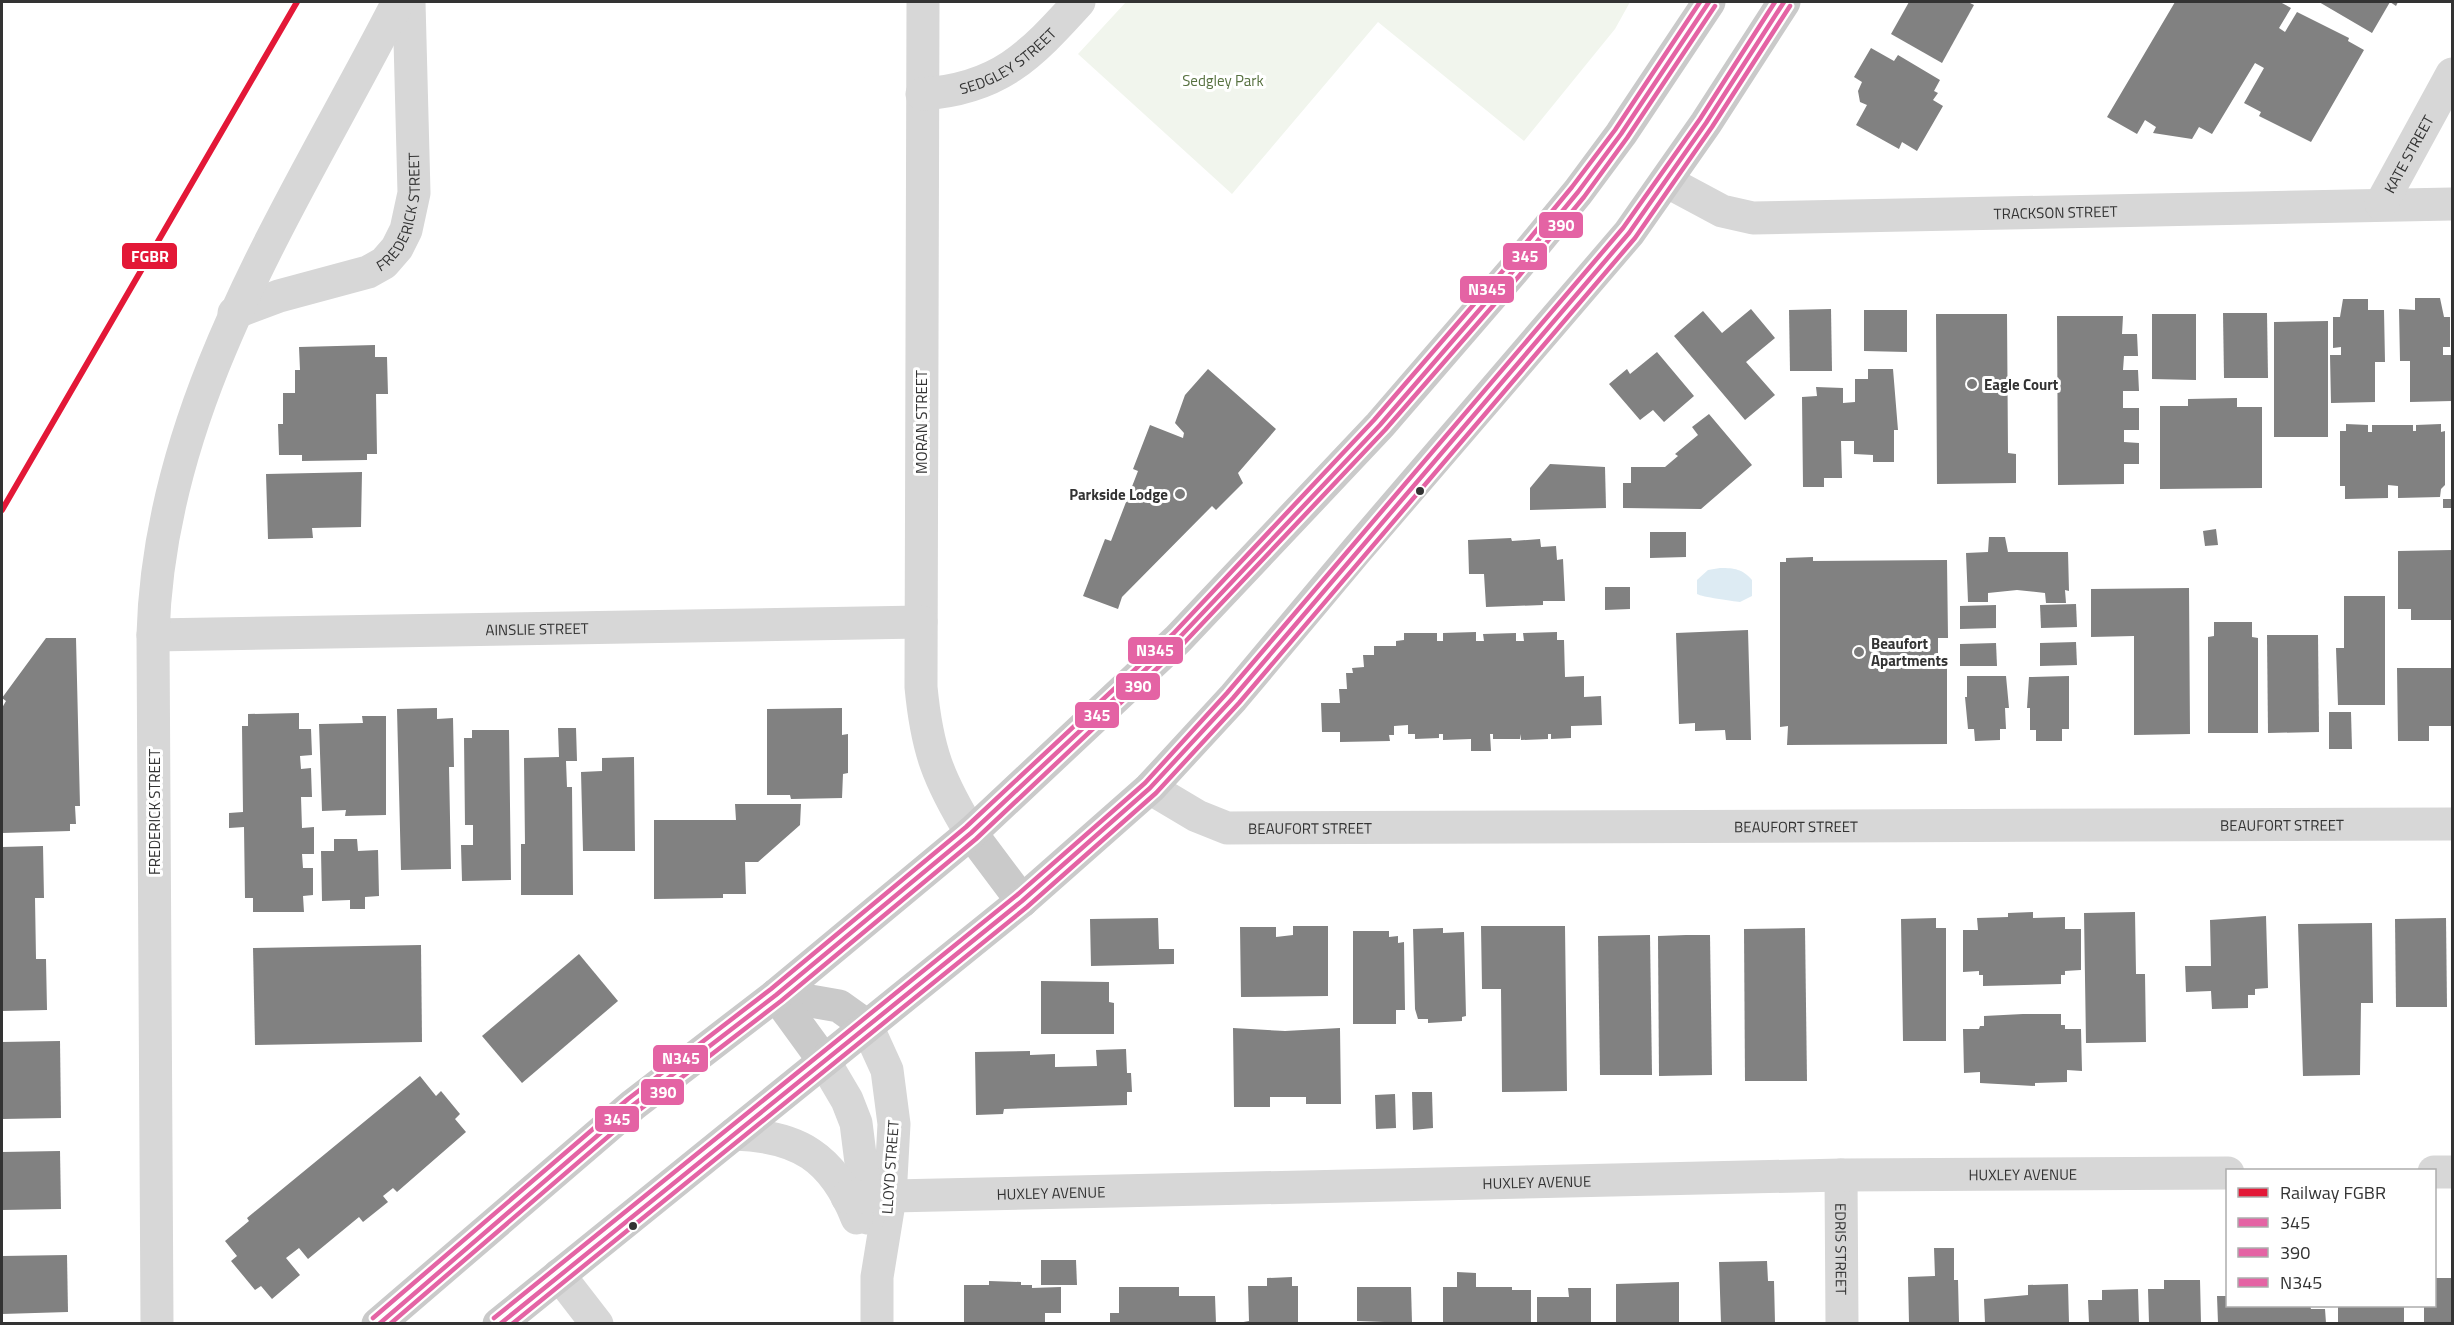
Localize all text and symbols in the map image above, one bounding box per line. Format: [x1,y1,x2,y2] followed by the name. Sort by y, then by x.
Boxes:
[957,22,1061,100] street label: SEDGLEY STREET
[1182,69,1264,92] park label: Sedgley Park
[2378,111,2439,197] street label: KATE STREET
[372,152,426,277] street label: FREDERICK STREET
[1994,199,2118,225] street label: TRACKSON STREET
[1538,211,1584,239] line badge: 390
[1548,213,1574,237] text: 390
[121,242,178,270] line badge: FGBR
[1502,242,1548,271] line badge: 345
[131,244,169,268] text: FGBR
[1512,244,1538,268] text: 345
[1459,275,1515,304] line badge: N345
[1468,277,1506,301] text: N345
[910,370,933,474] street label: MORAN STREET
[1984,373,2059,396] place label: Eagle Court
[1965,377,1979,391] marker: Eagle Court
[1069,483,1168,506] place label: Parkside Lodge
[1414,485,1426,497] unlabelled marker
[1173,487,1187,501] marker: Parkside Lodge
[485,616,589,641] street label: AINSLIE STREET
[1871,632,1948,672] place label: Beaufort Apartments
[1127,636,1184,665] line badge: N345
[1136,638,1174,662] text: N345
[1852,645,1866,659] marker: Beaufort Apartments
[1115,672,1161,701] line badge: 390
[1125,674,1151,698] text: 390
[1074,701,1120,729] line badge: 345
[1084,703,1110,727] text: 345
[143,749,166,875] street label: FREDERICK STREET
[2220,813,2344,836] street label: BEAUFORT STREET
[1734,814,1858,838] street label: BEAUFORT STREET
[1248,816,1372,839] street label: BEAUFORT STREET
[652,1044,709,1073] line badge: N345
[662,1046,700,1070] text: N345
[640,1078,685,1106] line badge: 390
[650,1080,676,1104] text: 390
[594,1105,640,1133] line badge: 345
[604,1107,630,1131] text: 345
[875,1119,905,1215] street label: LLOYD STREET
[1968,1162,2077,1186] street label: HUXLEY AVENUE
[1482,1169,1591,1194] street label: HUXLEY AVENUE
[2226,1169,2436,1307] legend
[2280,1179,2386,1206] text: Railway FGBR
[996,1180,1106,1205] street label: HUXLEY AVENUE
[1830,1203,1853,1295] street label: EDRIS STREET
[2280,1209,2310,1236] text: 345
[627,1220,639,1232] unlabelled marker
[2280,1239,2310,1266] text: 390
[2280,1269,2322,1296] text: N345

